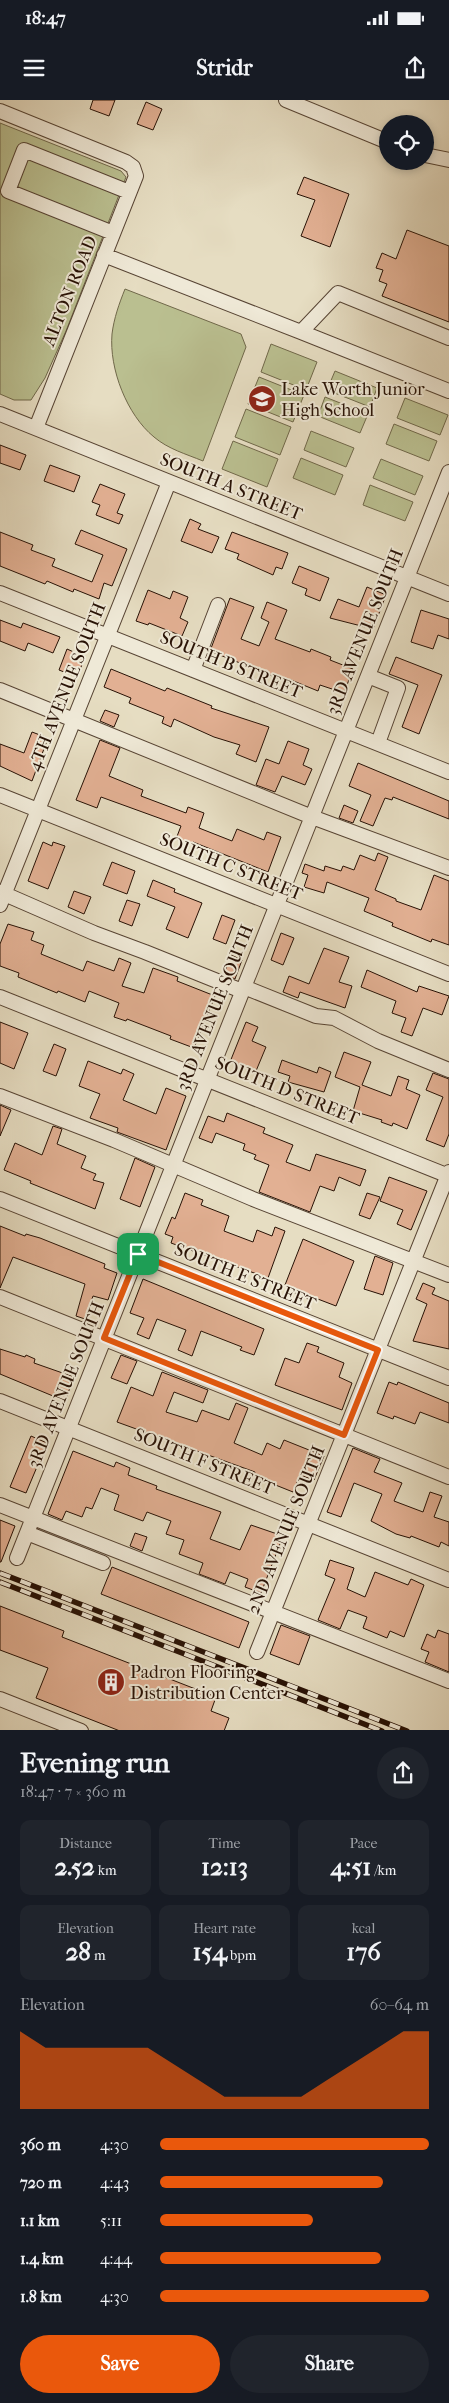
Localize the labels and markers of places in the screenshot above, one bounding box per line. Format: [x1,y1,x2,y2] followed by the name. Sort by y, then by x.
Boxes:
[281,379,425,421] place label: Lake Worth Junior High School
[247,384,277,414] school or university icon: Lake Worth Junior High School
[117,1233,159,1275] pin
[130,1662,284,1704] place label: Padron Flooring Distribution Center
[96,1667,126,1697] building icon: Padron Flooring Distribution Center

